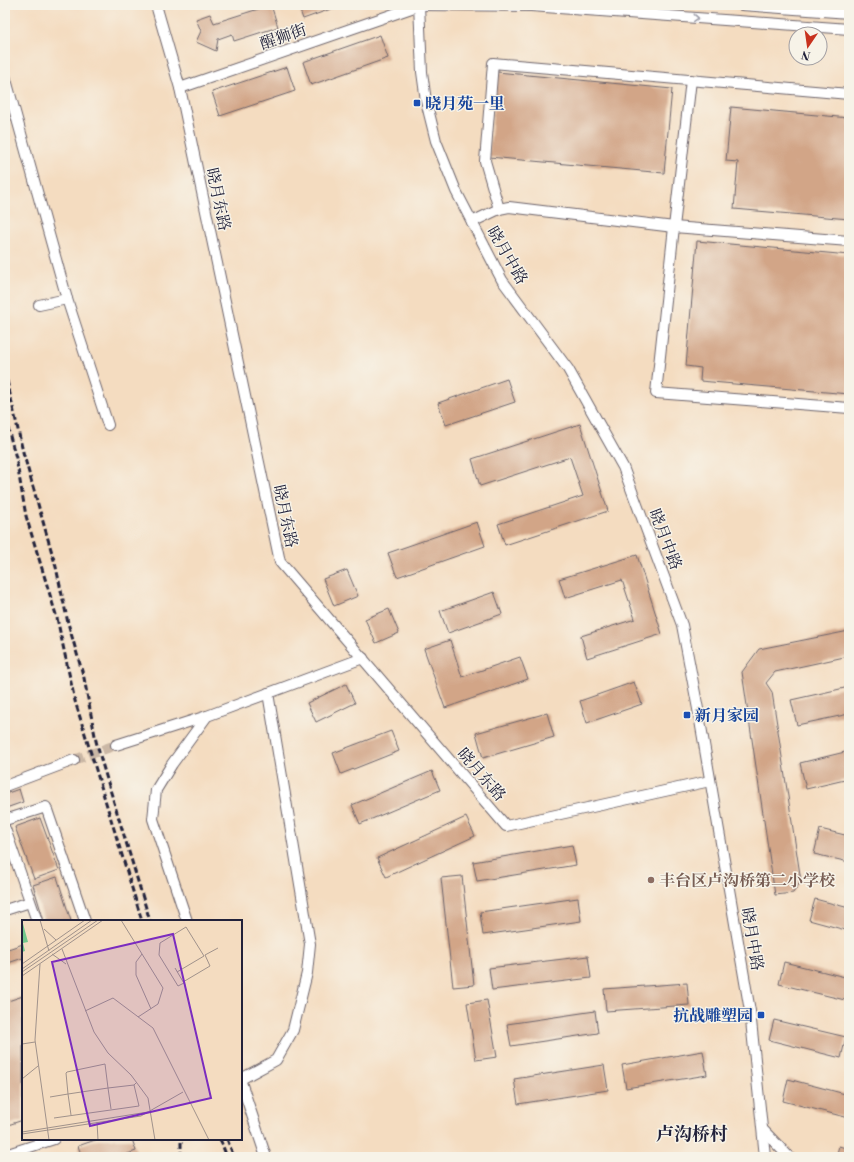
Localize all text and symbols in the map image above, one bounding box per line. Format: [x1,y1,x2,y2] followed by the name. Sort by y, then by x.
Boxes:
[693,13,699,22] one-way arrow
[257,20,309,54] street label: 醒狮街
[788,26,828,66] north arrow
[800,47,812,63] text: N
[425,94,505,114] place label: 晓月苑一里
[412,98,422,108] marker: 晓月苑一里
[202,166,234,233] street label: 晓月东路
[482,223,532,288] street label: 晓月中路
[269,483,301,550] street label: 晓月东路
[644,506,686,573] street label: 晓月中路
[695,706,759,726] place label: 新月家园
[682,710,692,720] marker: 新月家园
[453,744,510,805] street label: 晓月东路
[659,871,835,891] place label: 丰台区卢沟桥第二小学校
[646,875,656,885] marker: 丰台区卢沟桥第二小学校
[737,906,767,972] street label: 晓月中路
[22,920,242,1140] inset map
[673,1006,753,1026] place label: 抗战雕塑园
[756,1010,766,1020] marker: 抗战雕塑园
[656,1123,728,1146] district label: 卢沟桥村

